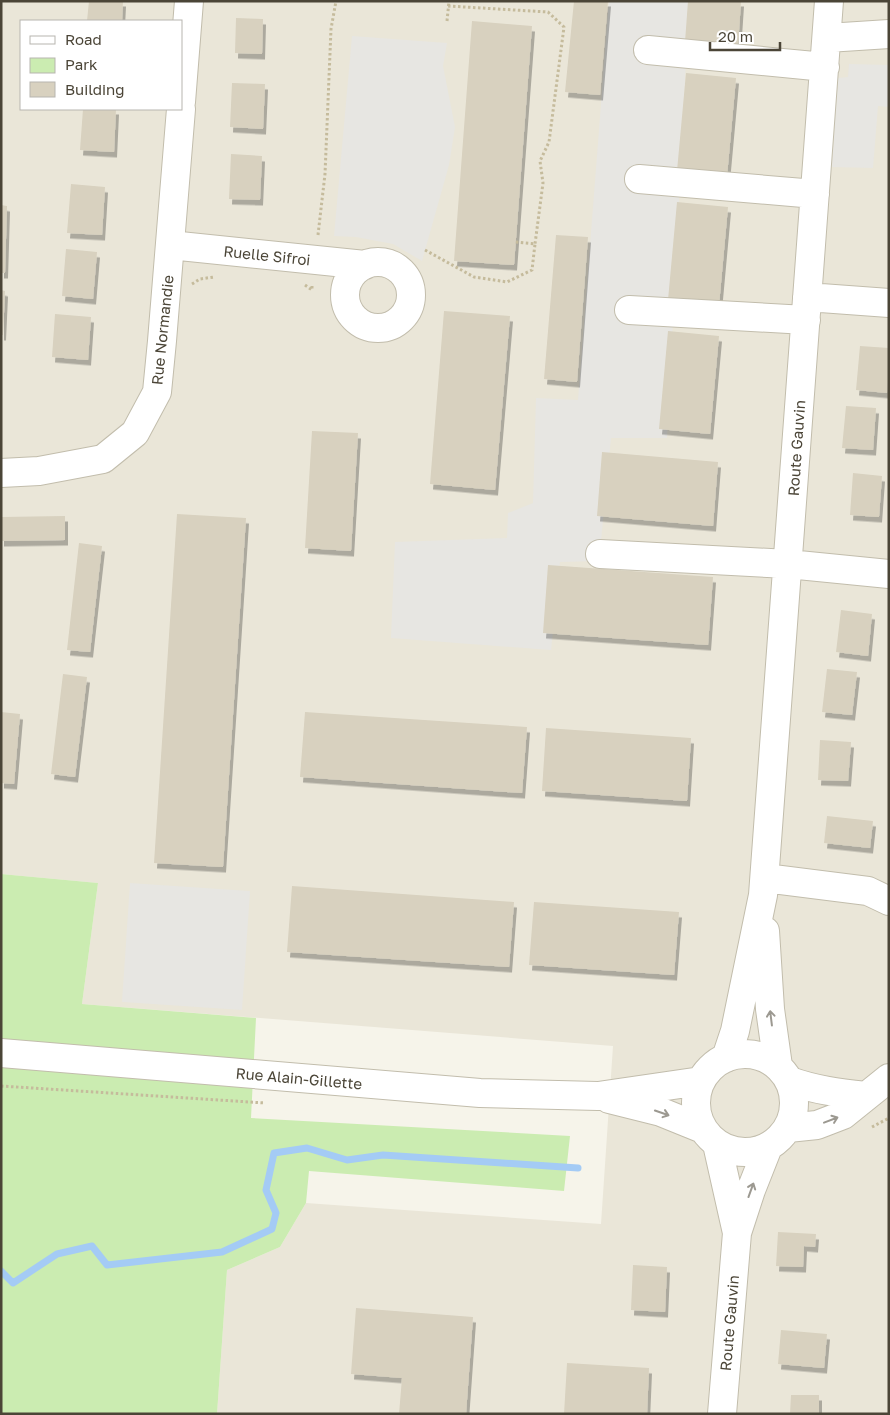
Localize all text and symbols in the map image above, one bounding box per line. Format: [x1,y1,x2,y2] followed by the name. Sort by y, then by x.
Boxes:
[20,20,182,110] legend
[710,20,780,52] scale bar
[718,27,753,45] text: 20 m
[65,30,102,48] text: Road
[65,55,98,73] text: Park
[65,80,125,98] text: Building
[223,241,311,269] street label: Ruelle Sifroi
[147,274,177,386] street label: Rue Normandie
[784,399,808,497] street label: Route Gauvin
[766,1010,776,1026] one-way arrow
[235,1064,363,1093] street label: Rue Alain-Gillette
[654,1109,669,1118] one-way arrow
[822,1115,838,1124] one-way arrow
[747,1183,756,1198] one-way arrow
[716,1274,742,1372] street label: Route Gauvin

